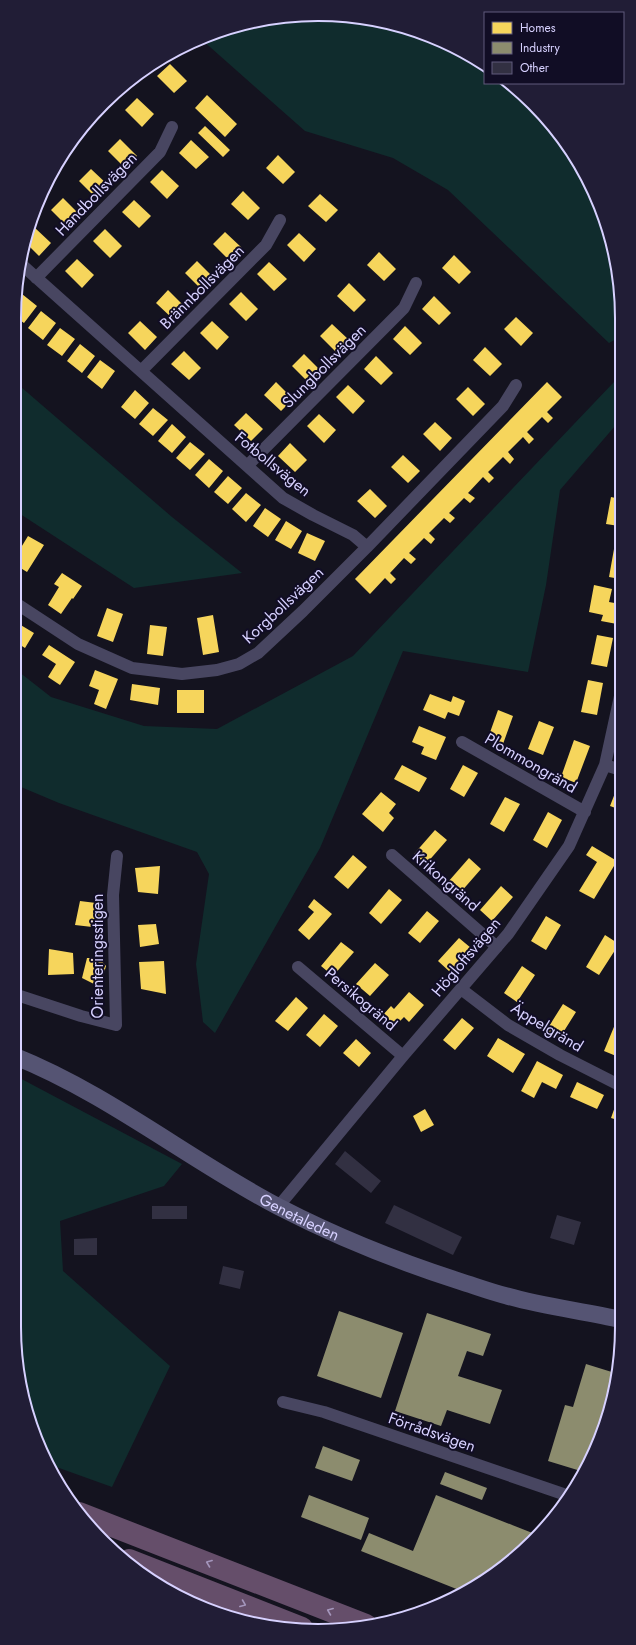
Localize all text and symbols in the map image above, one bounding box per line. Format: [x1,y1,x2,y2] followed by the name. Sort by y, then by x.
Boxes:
[484,12,624,84] legend
[520,19,556,37] text: Homes
[520,39,561,57] text: Industry
[520,59,550,77] text: Other
[50,147,142,241] street label: Handbollsvägen
[155,240,249,334] street label: Brännbollsvägen
[277,319,371,413] street label: Slungbollsvägen
[230,426,316,502] street label: Fotbollsvägen
[237,561,329,649] street label: Korgbollsvägen
[481,727,581,799] street label: Plommongränd
[407,845,485,917] street label: Krikongränd
[86,894,109,1018] street label: Orienteringsstigen
[426,912,506,1002] street label: Högloftsvägen
[320,962,402,1036] street label: Persikogränd
[507,996,587,1058] street label: Äppelgränd
[255,1187,343,1246] street label: Genetaleden
[385,1406,479,1458] street label: Förrådsvägen
[206,1560,213,1568] one-way arrow
[240,1600,247,1608] one-way arrow
[327,1608,335,1616] one-way arrow

